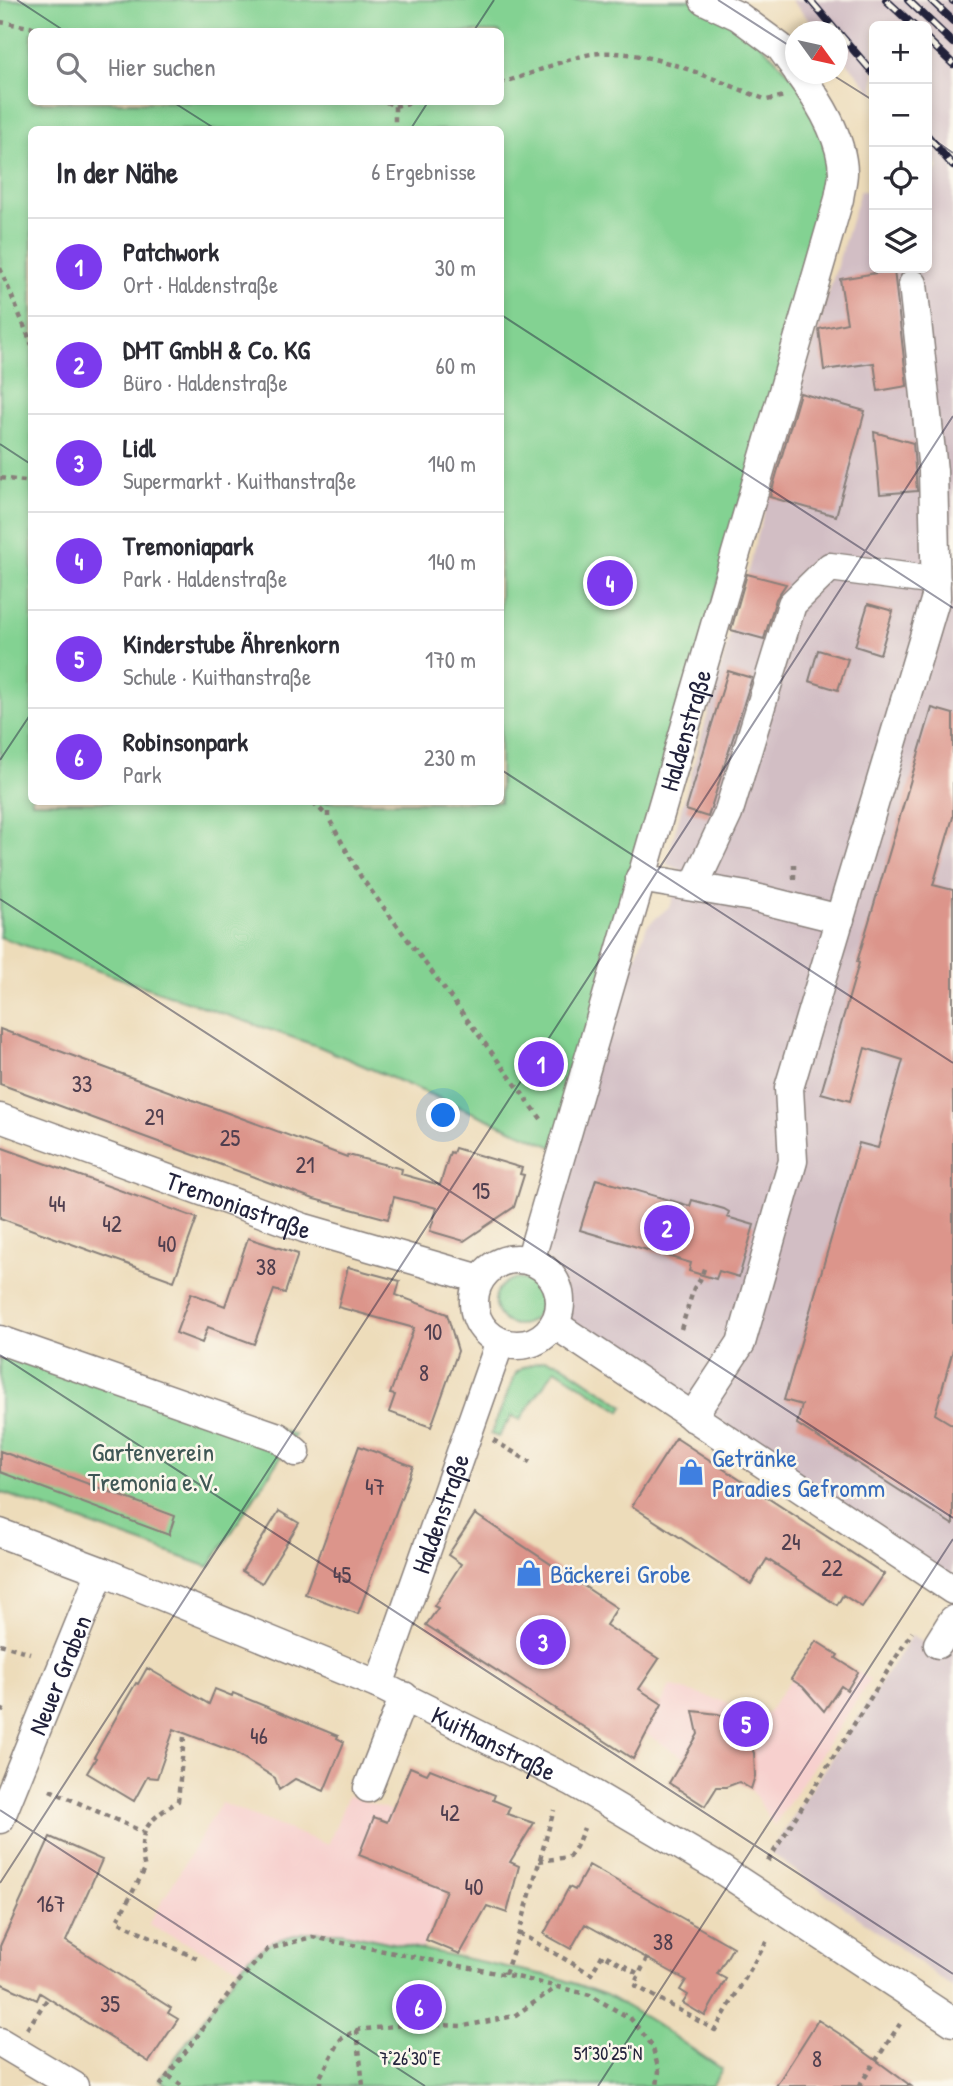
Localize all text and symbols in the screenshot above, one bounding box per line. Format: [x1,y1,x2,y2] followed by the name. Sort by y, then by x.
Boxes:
[785,21,848,84] north arrow
[869,21,932,273] map controls
[869,21,932,84] button: +
[28,28,504,105] search box
[52,48,90,86] icon: search
[108,49,216,84] text: Hier suchen
[869,84,932,147] button: −
[869,147,932,210] button: locate
[56,152,178,192] text: In der Nähe
[371,156,476,187] text: 6 Ergebnisse
[869,210,932,273] button: layers
[123,234,219,269] text: Patchwork
[75,252,83,283] text: 1
[434,252,476,283] text: 30 m
[123,269,278,300] text: Ort · Haldenstraße
[123,332,310,367] text: DMT GmbH & Co. KG
[74,350,84,381] text: 2
[436,350,476,381] text: 60 m
[123,367,288,398] text: Büro · Haldenstraße
[123,430,156,465] text: Lidl
[74,448,84,479] text: 3
[428,448,476,479] text: 140 m
[123,465,356,496] text: Supermarkt · Kuithanstraße
[123,528,254,563] text: Tremoniapark
[75,546,83,577] text: 4
[428,546,476,577] text: 140 m
[587,557,633,609] pin: 4
[123,563,287,594] text: Park · Haldenstraße
[123,626,340,661] text: Kinderstube Ährenkorn
[74,644,84,675] text: 5
[425,644,476,675] text: 170 m
[123,661,311,692] text: Schule · Kuithanstraße
[650,665,719,795] street label: Haldenstraße
[123,724,248,759] text: Robinsonpark
[74,742,84,773] text: 6
[424,742,476,773] text: 230 m
[123,759,161,790] text: Park
[518,1038,564,1090] pin: 1
[72,1068,92,1099] house number: 33
[426,1098,460,1132] your location
[144,1101,164,1132] house number: 29
[220,1122,241,1153] house number: 25
[295,1149,315,1180] house number: 21
[162,1162,315,1247] street label: Tremoniastraße
[472,1175,490,1206] house number: 15
[48,1188,66,1219] house number: 44
[644,1202,690,1254] pin: 2
[102,1208,122,1239] house number: 42
[158,1228,176,1259] house number: 40
[256,1251,276,1282] house number: 38
[424,1316,442,1347] house number: 10
[419,1357,429,1388] house number: 8
[88,1434,218,1499] park label: Gartenverein Tremonia e.V.
[712,1440,885,1505] place label: Getränke Paradies Gefromm
[402,1449,477,1578] street label: Haldenstraße
[676,1457,706,1487] shop icon: Getränke Paradies Gefromm
[365,1471,385,1502] house number: 47
[781,1526,801,1557] house number: 24
[821,1552,843,1583] house number: 22
[550,1556,691,1591] place label: Bäckerei Grobe
[514,1558,544,1588] shop icon: Bäckerei Grobe
[333,1559,351,1590] house number: 45
[19,1609,99,1740] street label: Neuer Graben
[520,1616,566,1668] pin: 3
[426,1697,562,1788] street label: Kuithanstraße
[723,1698,769,1750] pin: 5
[250,1720,268,1751] house number: 46
[440,1797,460,1828] house number: 42
[465,1871,483,1902] house number: 40
[37,1888,65,1919] house number: 167
[653,1926,673,1957] house number: 38
[396,1981,442,2033] pin: 6
[100,1988,120,2019] house number: 35
[574,2041,642,2066] text: 51°30'25"N
[812,2043,822,2074] house number: 8
[379,2046,441,2071] text: 7°26'30"E

